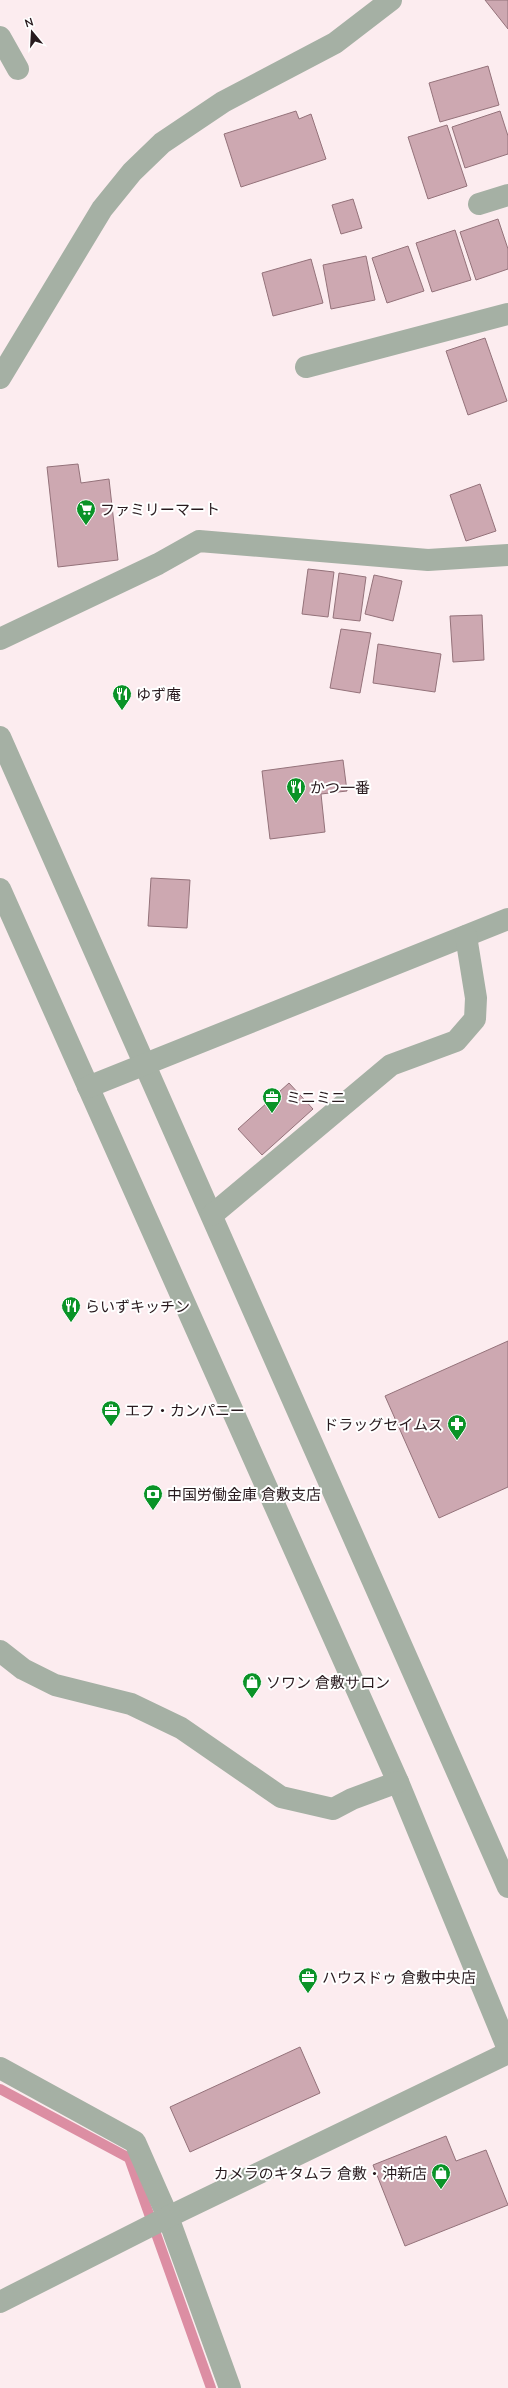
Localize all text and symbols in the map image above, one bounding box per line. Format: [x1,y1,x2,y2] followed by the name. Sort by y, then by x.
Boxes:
[12,12,52,52] north arrow
[23,15,35,30] text: N
[75,498,97,526] supermarket icon: ファミリーマート
[100,500,220,519] place label: ファミリーマート
[111,683,133,711] restaurant icon: ゆず庵
[136,685,181,704] place label: ゆず庵
[285,776,307,804] restaurant icon: かつ一番
[310,778,370,797] place label: かつ一番
[261,1086,283,1114] office icon: ミニミニ
[286,1088,346,1107] place label: ミニミニ
[60,1295,82,1323] restaurant icon: らいずキッチン
[85,1297,190,1316] place label: らいずキッチン
[100,1399,122,1427] office icon: エフ・カンパニー
[125,1401,245,1420] place label: エフ・カンパニー
[446,1413,468,1441] pharmacy icon: ドラッグセイムス
[323,1415,443,1434] place label: ドラッグセイムス
[142,1483,164,1511] bank icon: 中国労働金庫 倉敷支店
[167,1485,321,1504] place label: 中国労働金庫 倉敷支店
[241,1671,263,1699] shop icon: ソワン 倉敷サロン
[266,1673,390,1692] place label: ソワン 倉敷サロン
[297,1966,319,1994] office icon: ハウスドゥ 倉敷中央店
[322,1968,476,1987] place label: ハウスドゥ 倉敷中央店
[430,2162,452,2190] shop icon: カメラのキタムラ 倉敷・沖新店
[214,2164,427,2183] place label: カメラのキタムラ 倉敷・沖新店

